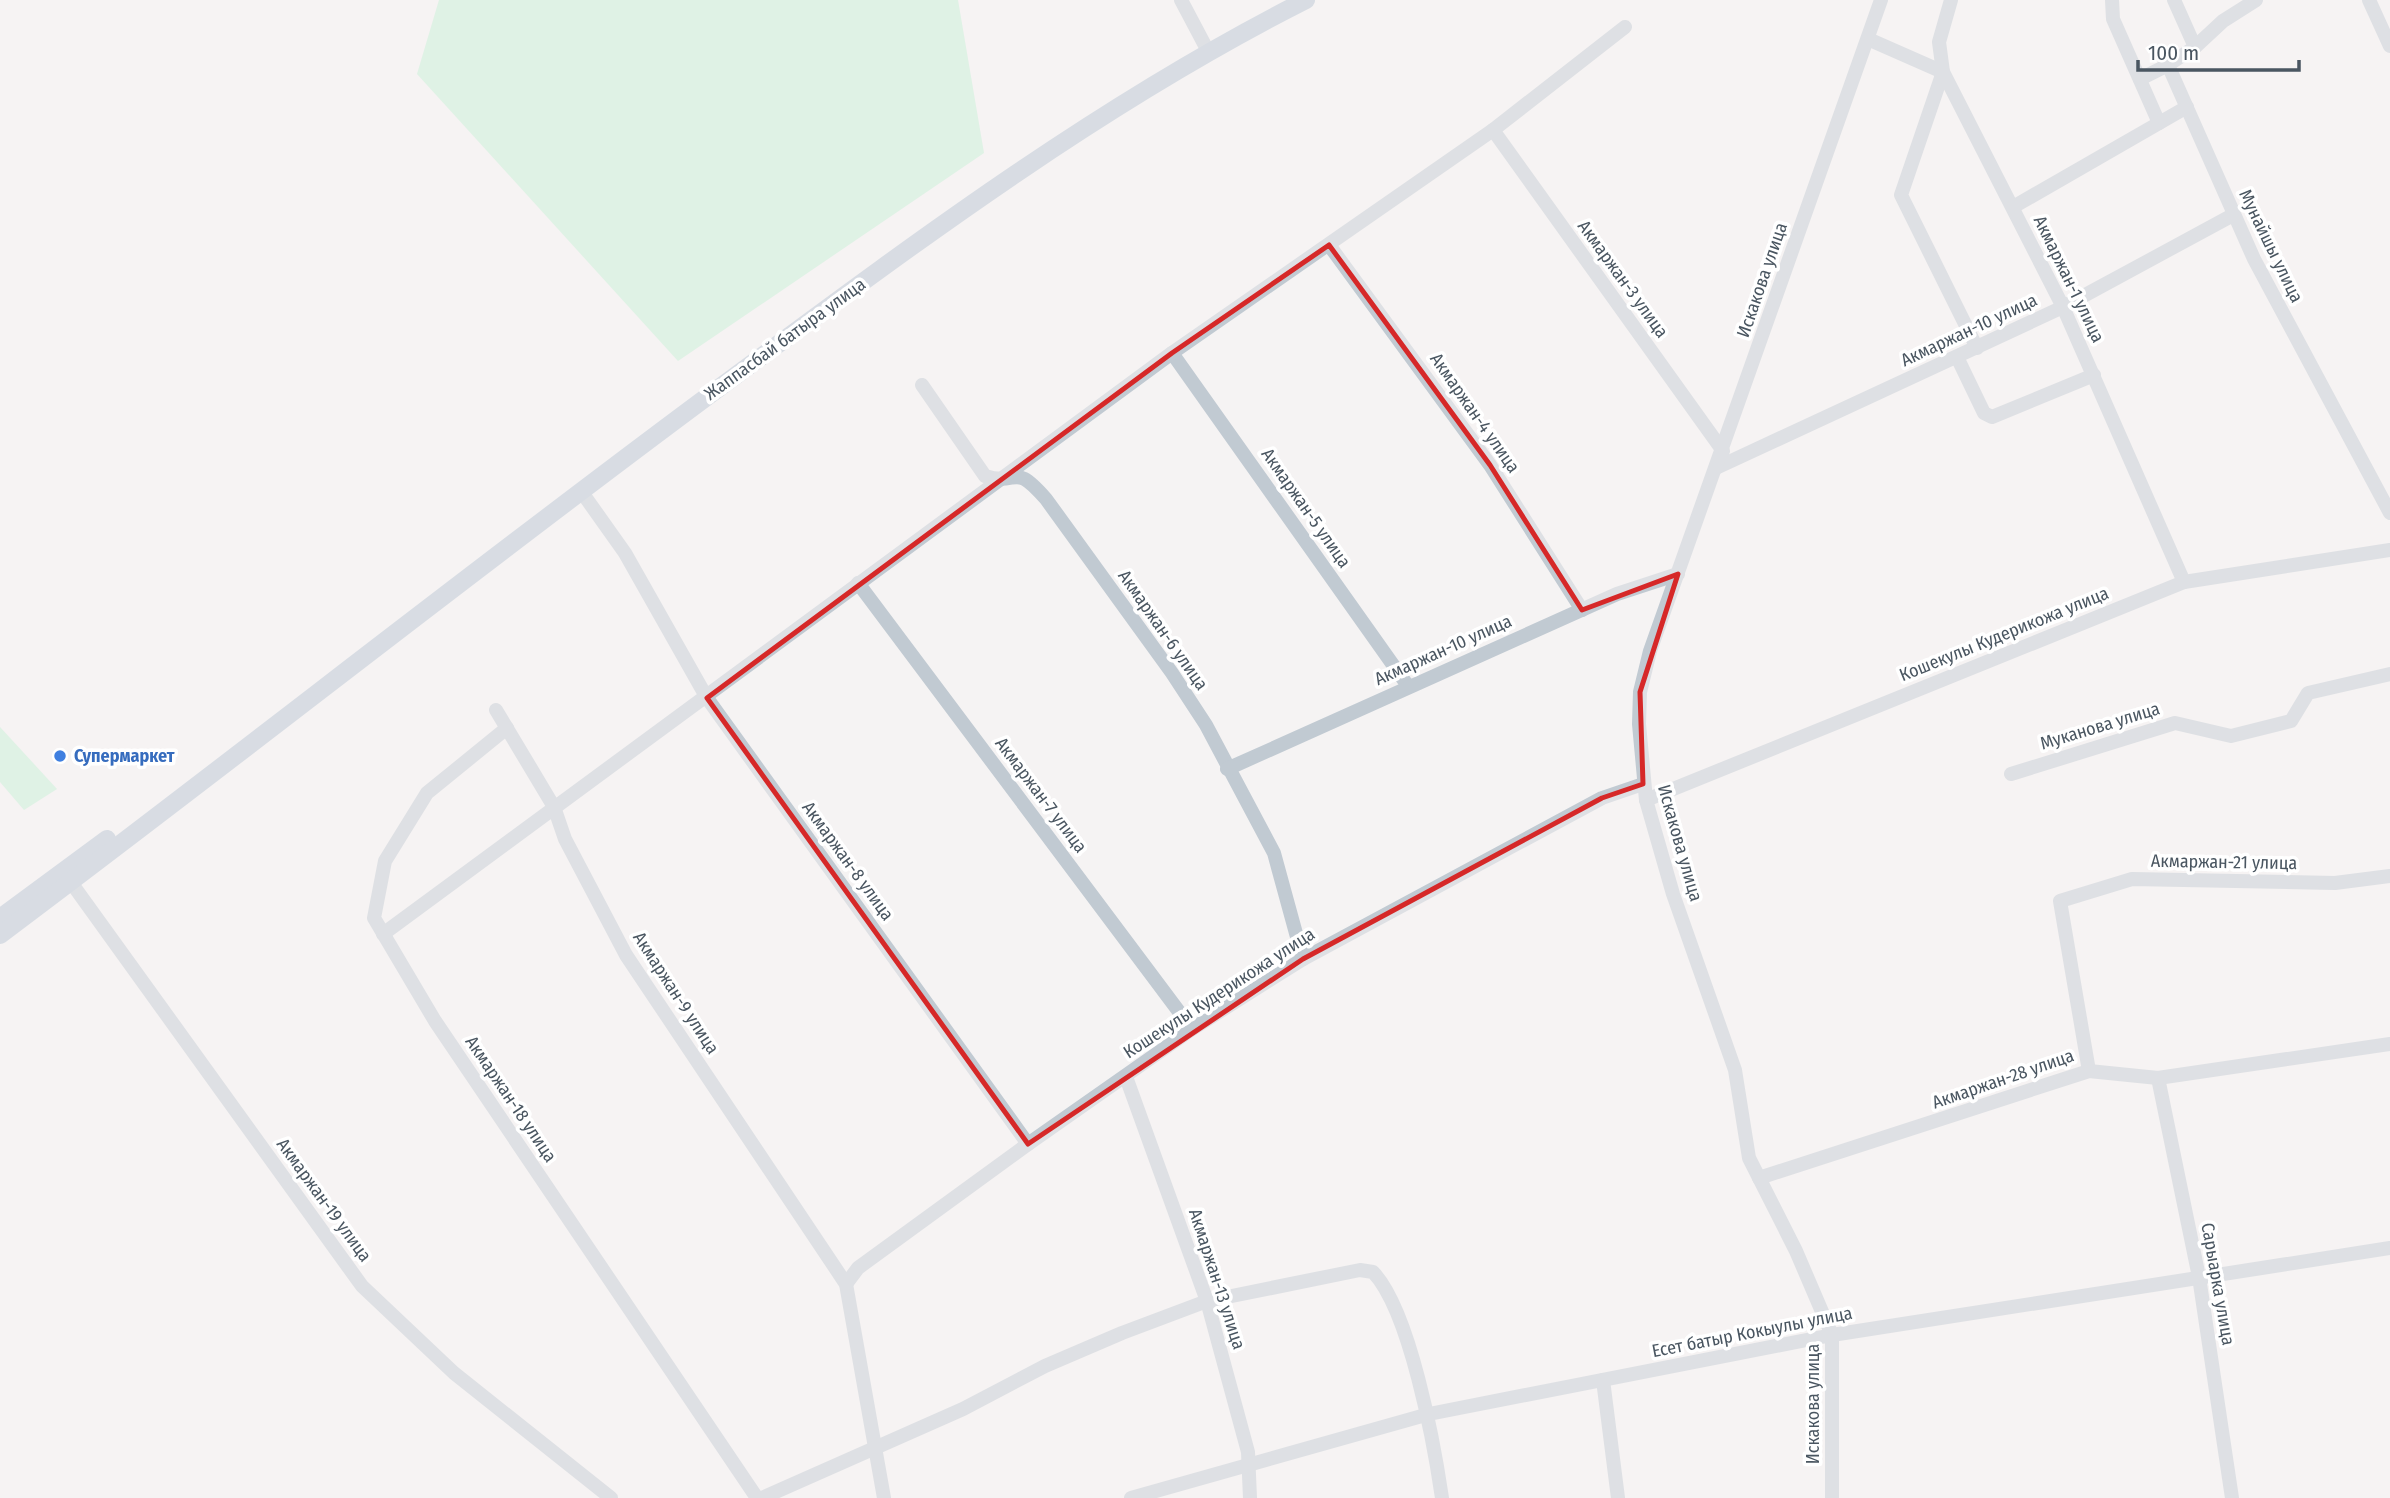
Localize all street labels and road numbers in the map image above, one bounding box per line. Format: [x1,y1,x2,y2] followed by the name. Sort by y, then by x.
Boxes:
[2234,186,2308,306] street label: Мунайшы улица
[2029,212,2109,346] street label: Акмаржан-1 улица
[1573,216,1673,342] street label: Акмаржан-3 улица
[1732,219,1792,340] street label: Искакова улица
[700,273,870,405] street label: Жаппасбай батыра улица
[1897,289,2041,371] street label: Акмаржан-10 улица
[1425,349,1525,477] street label: Акмаржан-4 улица
[1257,444,1355,572] street label: Акмаржан-5 улица
[1113,566,1213,694] street label: Акмаржан-6 улица
[1896,582,2112,686] street label: Кошекулы Кудерикожа улица
[1371,610,1515,690] street label: Акмаржан-10 улица
[2038,697,2163,755] street label: Муканова улица
[990,733,1092,857] street label: Акмаржан-7 улица
[1653,782,1707,904] street label: Искакова улица
[797,797,899,925] street label: Акмаржан-8 улица
[2151,850,2297,874] street label: Акмаржан-21 улица
[1119,923,1319,1063] street label: Кошекулы Кудерикожа улица
[628,928,724,1058] street label: Акмаржан-9 улица
[461,1032,561,1166] street label: Акмаржан-18 улица
[1929,1044,2077,1114] street label: Акмаржан-28 улица
[272,1134,376,1266] street label: Акмаржан-19 улица
[1184,1206,1250,1352] street label: Акмаржан-13 улица
[2196,1221,2240,1347] street label: Сарыарка улица
[1650,1302,1854,1362] street label: Есет батыр Кокыулы улица
[1802,1344,1824,1464] street label: Искакова улица

